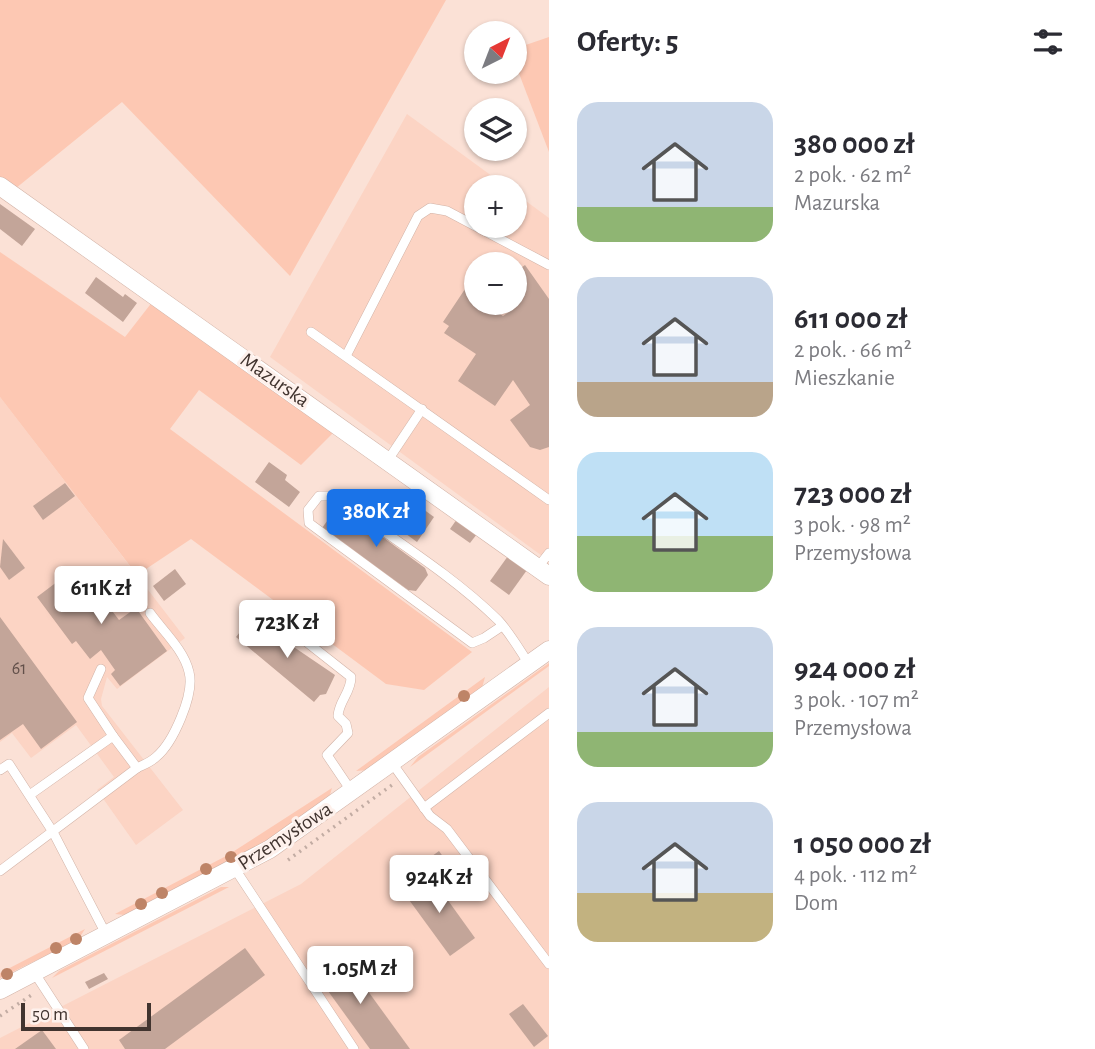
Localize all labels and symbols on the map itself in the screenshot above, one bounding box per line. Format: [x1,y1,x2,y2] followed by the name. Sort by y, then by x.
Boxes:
[464,21,527,84] north arrow
[237,349,313,411] street label: Mazurska
[311,490,441,549] pin: 380K zł
[36,566,166,626] pin: 611K zł
[222,600,352,660] pin: 723K zł
[12,660,26,678] house number: 61
[234,798,336,874] street label: Przemysłowa
[374,856,504,915] pin: 924K zł
[288,946,432,1006] pin: 1.05M zł
[21,1000,150,1032] scale bar

